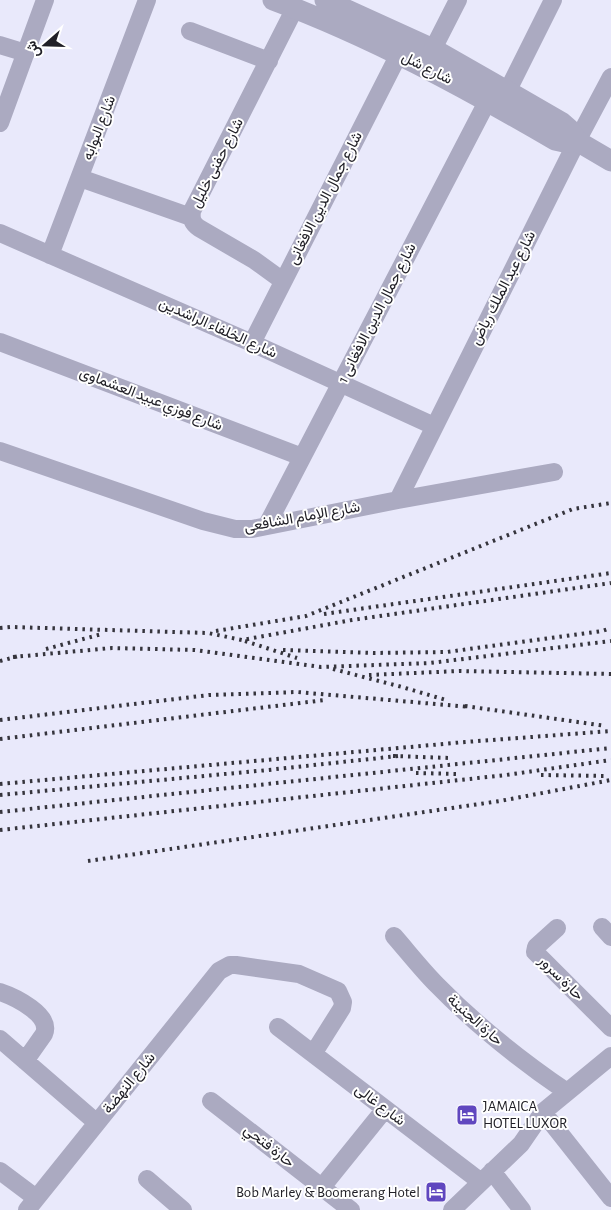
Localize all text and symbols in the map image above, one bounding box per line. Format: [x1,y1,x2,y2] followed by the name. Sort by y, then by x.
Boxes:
[20,20,70,70] north arrow
[24,38,44,59] text: ش
[398,49,455,90] street label: شارع شل
[80,93,121,164] street label: شارع البوابه
[188,116,249,212] street label: شارع حفنى خليل
[285,129,368,268] street label: شارع جمال الدين الافغانى
[468,228,541,349] street label: شارع عبد الملك رياض
[335,241,422,387] street label: شارع جمال الدين الافغانى 1
[156,295,279,364] street label: شارع الخلفاء الراشدين
[76,365,225,438] street label: شارع فوزي عبيد العشماوى
[243,499,362,538] street label: شارع الإمام الشافعى
[534,952,586,1004] street label: حارة سرور
[444,991,506,1049] street label: حارة الجنينة
[100,1050,160,1118] street label: شارع النهضة
[350,1081,408,1131] street label: شارع غالى
[483,1099,567,1131] place label: JAMAICA HOTEL LUXOR
[455,1103,479,1127] hotel icon: JAMAICA HOTEL LUXOR
[238,1122,297,1174] street label: حارة فتحي
[424,1180,448,1204] hotel icon: Bob Marley & Boomerang Hotel
[236,1185,420,1200] place label: Bob Marley & Boomerang Hotel

